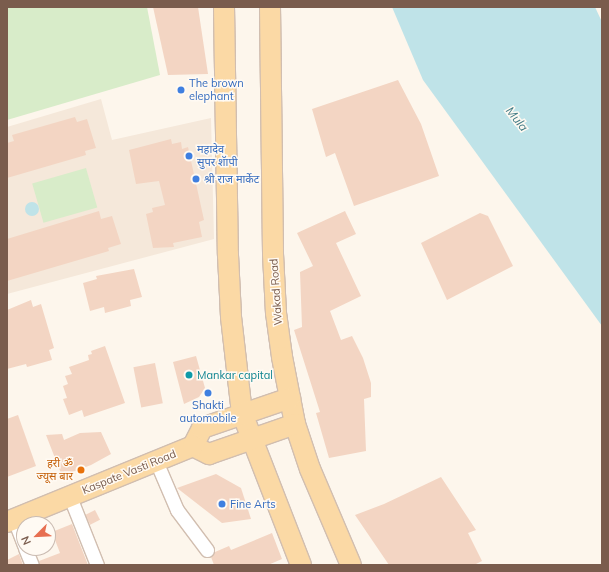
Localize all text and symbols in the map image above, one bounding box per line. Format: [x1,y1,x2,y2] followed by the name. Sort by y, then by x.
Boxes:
[189,77,244,103] place label: The brown elephant
[176,85,186,95] marker: The brown elephant
[503,104,531,134] water label: Mula
[197,143,237,169] place label: महादेव सुपर शॅापी
[184,151,194,161] marker: महादेव सुपर शॅापी
[204,172,259,186] place label: श्री राज मार्केट
[191,174,201,184] marker: श्री राज मार्केट
[267,258,285,326] street label: Wakad Road
[197,368,273,382] place label: Mankar capital
[184,370,194,380] marker: Mankar capital
[203,388,213,398] marker: Shakti automobile
[180,399,236,425] place label: Shakti automobile
[80,447,178,497] street label: Kaspate Vasti Road
[36,457,73,483] place label: हरी ॐ ज्यूस बार
[76,465,86,475] marker: हरी ॐ ज्यूस बार
[230,497,276,511] place label: Fine Arts
[217,499,227,509] marker: Fine Arts
[16,516,56,556] north arrow
[18,534,34,547] text: N

